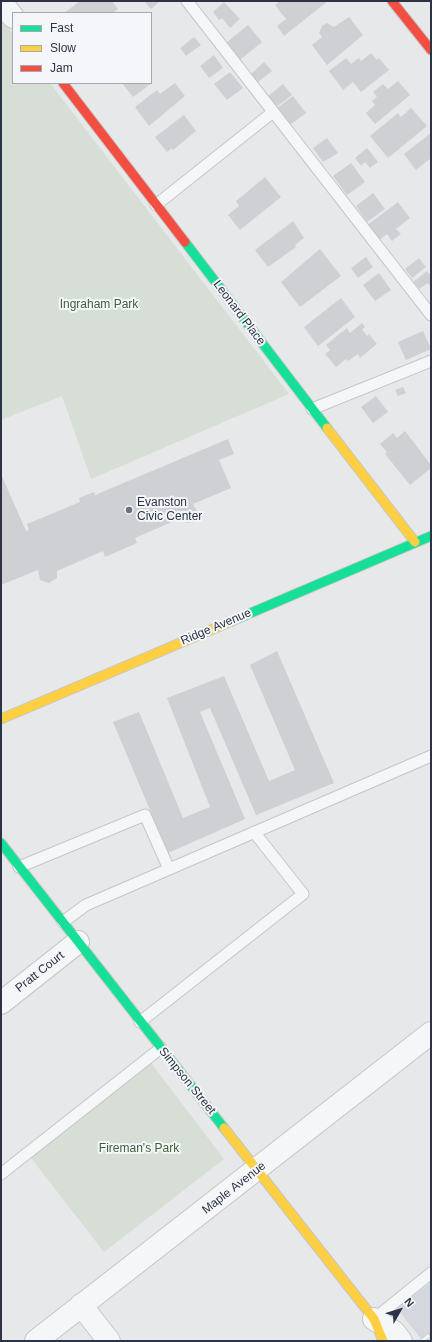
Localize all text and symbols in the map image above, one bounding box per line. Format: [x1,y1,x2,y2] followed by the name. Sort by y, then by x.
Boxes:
[12,12,152,84] legend
[50,21,73,35] text: Fast
[50,41,76,55] text: Slow
[50,61,73,75] text: Jam
[210,278,268,348] street label: Leonard Place
[60,298,138,312] park label: Ingraham Park
[137,496,202,524] place label: Evanston Civic Center
[124,505,134,515] marker: Evanston Civic Center
[179,606,253,648] street label: Ridge Avenue
[13,948,67,996] street label: Pratt Court
[156,1045,218,1117] street label: Simpson Street
[99,1142,179,1156] park label: Fireman's Park
[199,1159,269,1217] street label: Maple Avenue
[380,1290,420,1330] north arrow
[402,1296,416,1309] text: N

